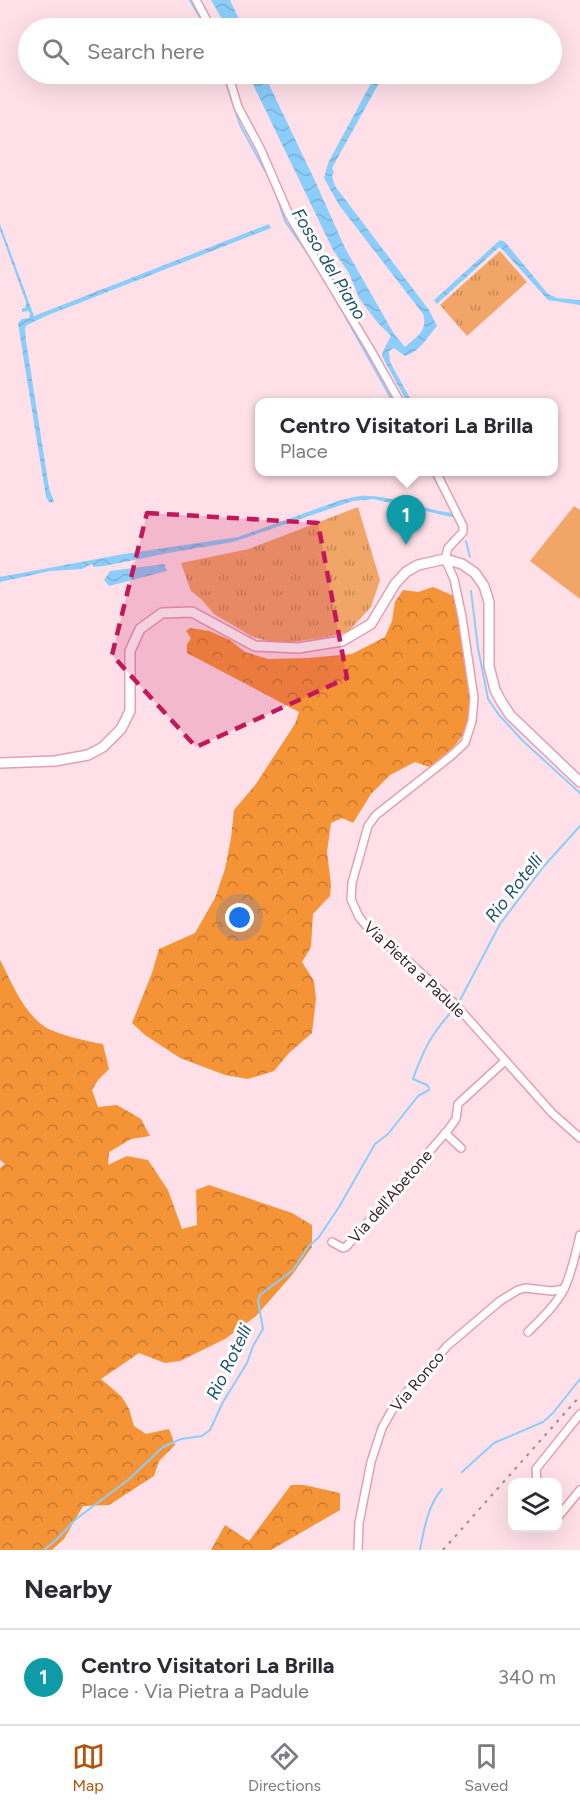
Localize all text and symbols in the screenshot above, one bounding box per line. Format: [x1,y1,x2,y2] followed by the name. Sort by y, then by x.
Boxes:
[18,18,562,84] search box
[39,35,72,68] icon: search
[87,38,205,65] text: Search here
[287,204,371,324] water label: Fosso del Piano
[255,398,558,476] popup
[280,412,533,439] text: Centro Visitatori La Brilla
[280,439,328,463] text: Place
[386,496,426,545] pin: 1
[480,849,548,927] water label: Rio Rotelli
[225,903,254,932] your location
[360,917,470,1022] street label: Via Pietra a Padule
[345,1146,436,1247] street label: Via dell'Abetone
[201,1320,257,1403] water label: Rio Rotelli
[387,1347,448,1415] street label: Via Ronco
[508,1478,562,1532] map controls
[508,1478,562,1532] button: layers
[24,1573,112,1605] text: Nearby
[81,1652,335,1679] text: Centro Visitatori La Brilla
[39,1665,48,1689] text: 1
[498,1665,556,1689] text: 340 m
[81,1679,309,1703] text: Place · Via Pietra a Padule
[72,1740,105,1795] tab: Map
[248,1740,321,1795] tab: Directions
[464,1740,508,1795] tab: Saved

